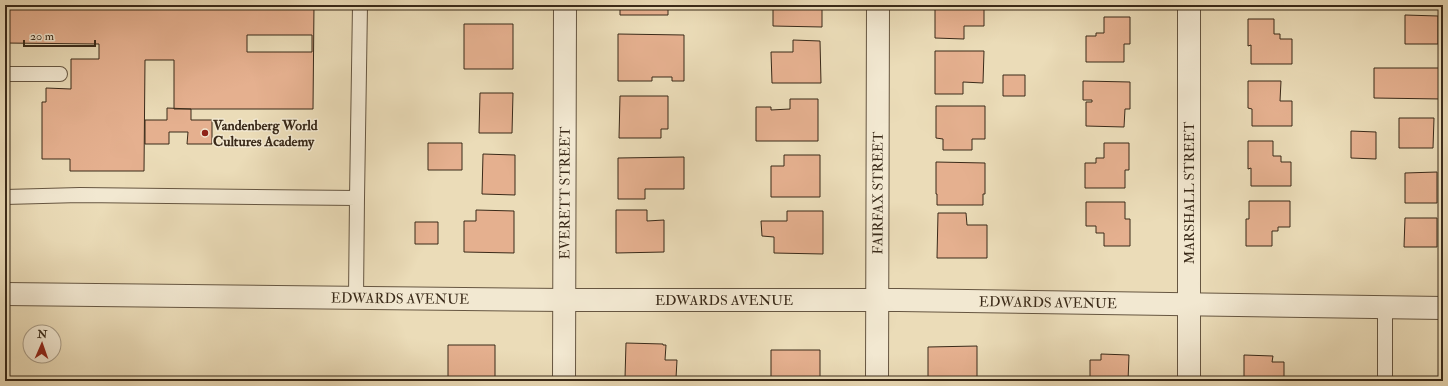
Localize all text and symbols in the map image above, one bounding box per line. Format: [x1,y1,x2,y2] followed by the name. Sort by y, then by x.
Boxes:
[24,22,95,48] scale bar
[30,29,55,44] text: 20 m
[212,117,318,151] place label: Vandenberg World Cultures Academy
[1181,121,1198,264] street label: MARSHALL STREET
[556,126,573,259] street label: EVERETT STREET
[200,128,210,138] marker: Vandenberg World Cultures Academy
[869,131,886,254] street label: FAIRFAX STREET
[331,289,469,307] street label: EDWARDS AVENUE
[655,292,793,309] street label: EDWARDS AVENUE
[979,293,1117,312] street label: EDWARDS AVENUE
[22,324,62,364] north arrow
[36,328,49,341] text: N

